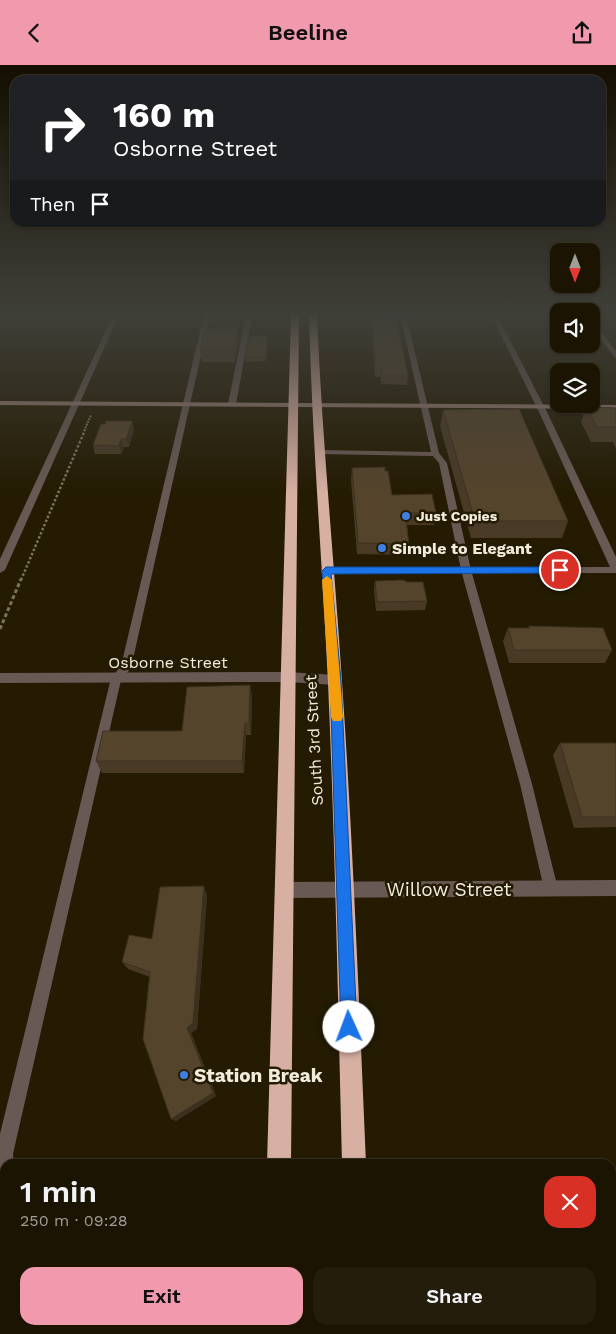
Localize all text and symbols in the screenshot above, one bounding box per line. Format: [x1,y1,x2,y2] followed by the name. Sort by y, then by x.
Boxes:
[20,19,48,47] icon: back
[568,19,596,47] icon: share
[268,20,348,45] text: Beeline
[113,94,215,136] text: 160 m
[30,95,95,160] icon: right
[113,136,277,161] text: Osborne Street
[86,190,114,218] icon: arrive
[30,193,76,216] text: Then
[550,243,600,293] north arrow
[550,243,600,413] map controls
[550,303,600,353] button: sound
[550,363,600,413] button: layers
[416,508,498,524] place label: Just Copies
[400,510,412,522] marker: Just Copies
[392,539,532,558] place label: Simple to Elegant
[376,542,388,554] marker: Simple to Elegant
[539,549,581,591] pin
[546,556,574,584] icon: arrive
[108,653,228,672] street label: Osborne Street
[301,674,327,806] street label: South 3rd Street
[386,878,512,901] street label: Willow Street
[322,1000,374,1052] position arrow
[194,1064,323,1087] place label: Station Break
[178,1069,190,1081] marker: Station Break
[20,1174,97,1209] text: 1 min
[544,1176,596,1228] button: close
[20,1211,128,1230] text: 250 m · 09:28
[20,1267,303,1325] button: Exit
[313,1267,596,1325] button: Share

